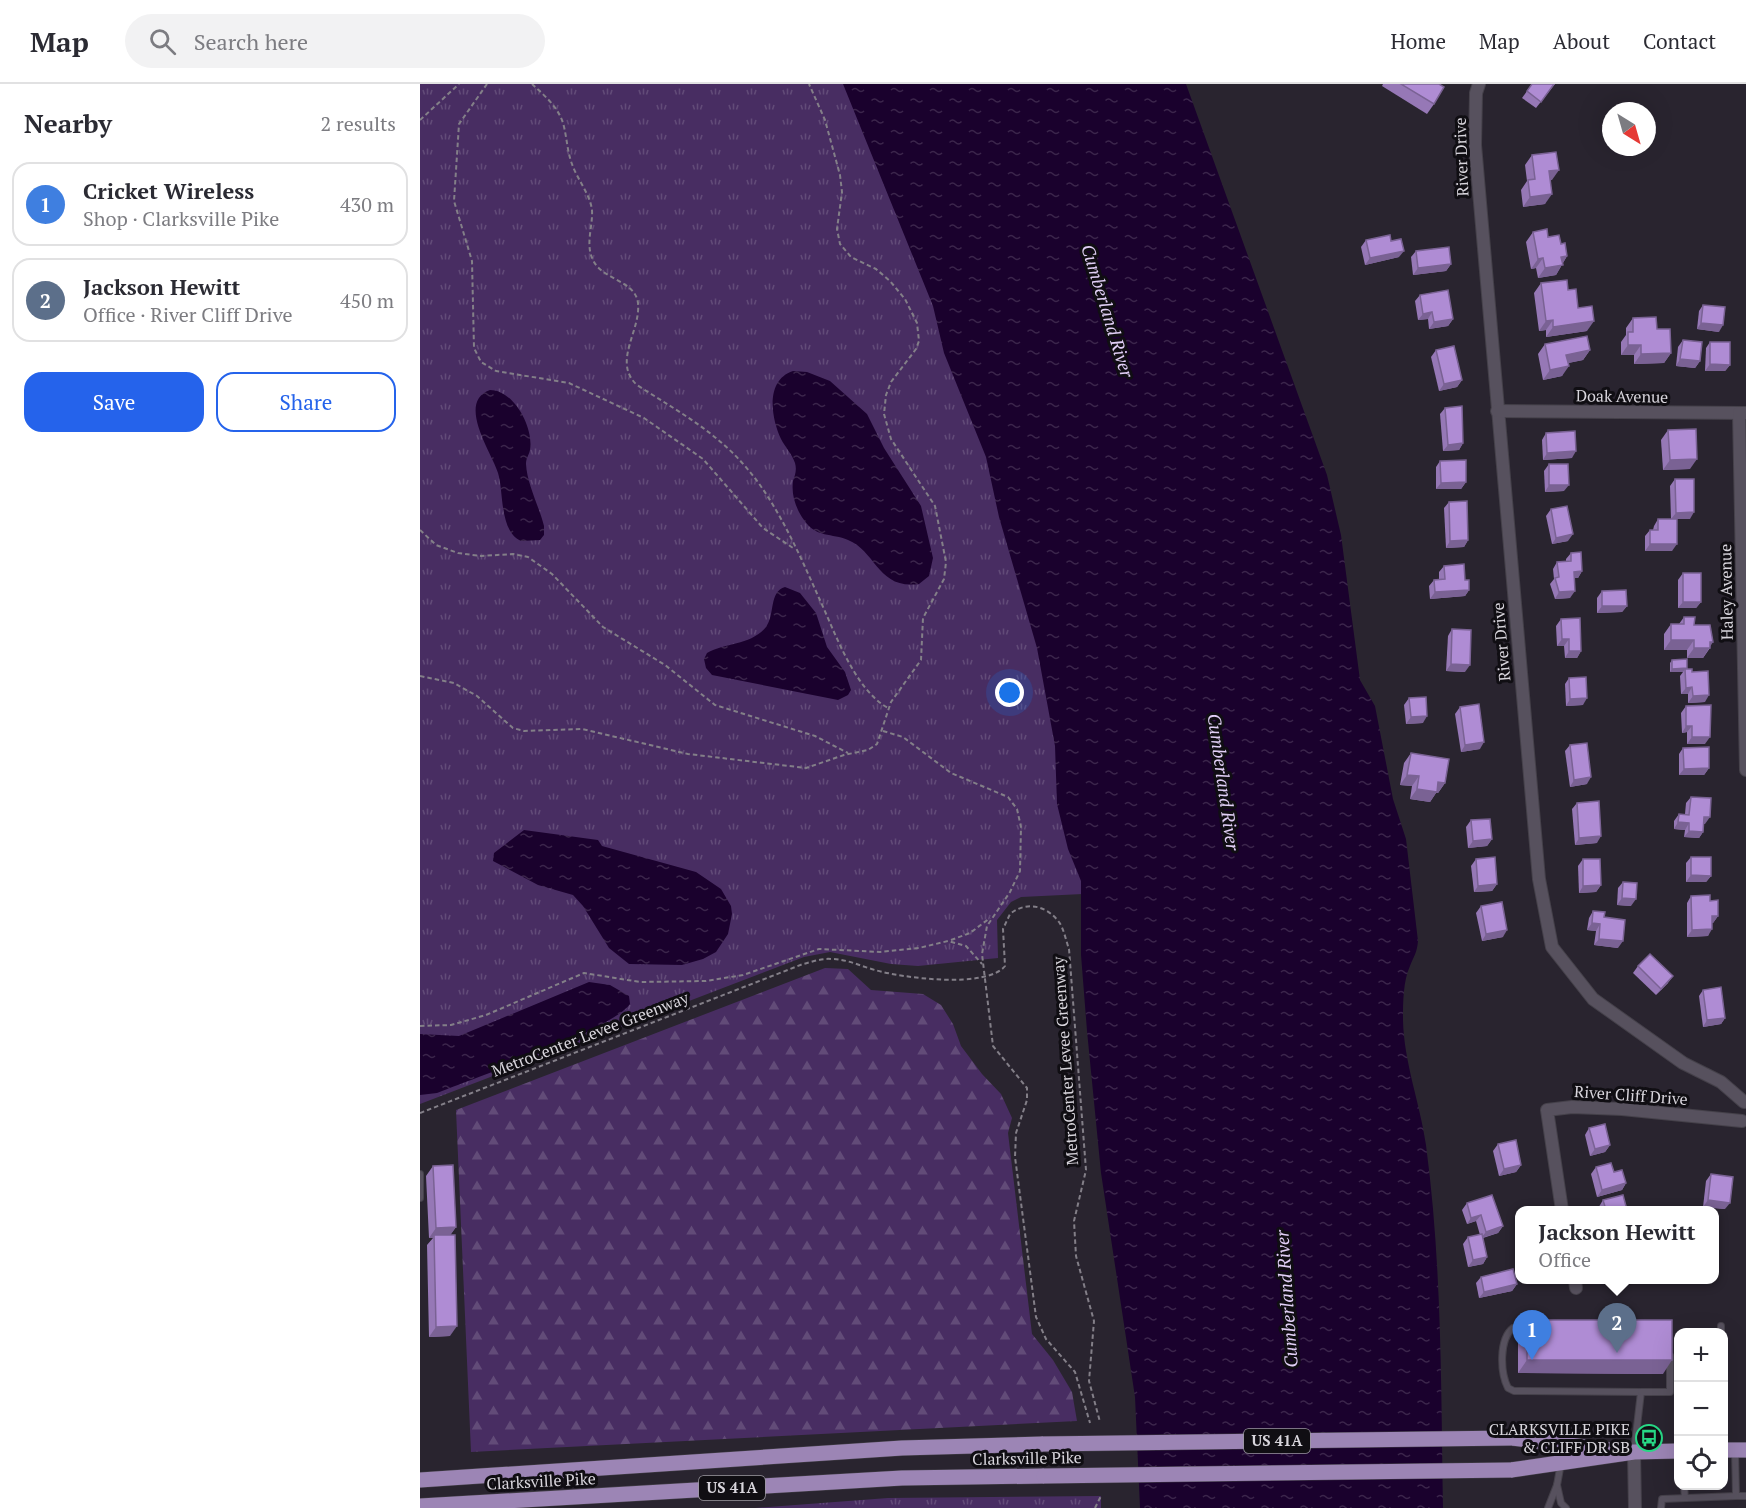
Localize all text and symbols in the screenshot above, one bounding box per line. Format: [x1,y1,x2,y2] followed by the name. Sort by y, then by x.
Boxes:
[125,14,545,68] search box
[30,23,89,60] text: Map
[146,25,179,58] icon: search
[194,27,308,56] text: Search here
[1390,27,1446,55] text: Home
[1479,27,1520,55] text: Map
[1553,27,1610,55] text: About
[1643,27,1716,55] text: Contact
[1602,102,1656,156] north arrow
[24,106,112,140] text: Nearby
[321,110,396,137] text: 2 results
[1449,117,1473,197] street label: River Drive
[83,176,254,205] text: Cricket Wireless
[40,191,51,218] text: 1
[340,191,394,218] text: 430 m
[83,205,279,232] text: Shop · Clarksville Pike
[1076,241,1140,381] water label: Cumberland River
[83,272,240,301] text: Jackson Hewitt
[40,287,51,314] text: 2
[340,287,394,314] text: 450 m
[83,301,292,328] text: Office · River Cliff Drive
[24,372,204,432] button: Save
[216,372,396,432] button: Share
[1576,384,1668,408] street label: Doak Avenue
[1714,544,1738,640] street label: Haley Avenue
[1487,602,1515,682] street label: River Drive
[995,678,1024,707] your location
[1203,712,1246,853] water label: Cumberland River
[1047,955,1083,1166] street label: MetroCenter Levee Greenway
[488,986,692,1082] street label: MetroCenter Levee Greenway
[1573,1080,1689,1110] street label: River Cliff Drive
[1515,1206,1719,1284] popup
[1538,1217,1696,1246] text: Jackson Hewitt
[1269,1228,1303,1369] water label: Cumberland River
[1538,1246,1591,1273] text: Office
[1598,1304,1636,1353] pin: 2
[1512,1310,1552,1360] pin: 1
[1674,1328,1728,1490] map controls
[1674,1328,1728,1382] button: +
[1674,1382,1728,1436] button: −
[1489,1418,1630,1458] place label: CLARKSVILLE PIKE & CLIFF DR SB
[1634,1423,1664,1453] bus stop icon: CLARKSVILLE PIKE & CLIFF DR SB
[1244,1429,1310,1453] road number: US 41A
[1674,1436,1728,1490] button: locate
[972,1446,1082,1470] street label: Clarksville Pike
[486,1467,596,1495] street label: Clarksville Pike
[699,1476,765,1500] road number: US 41A

